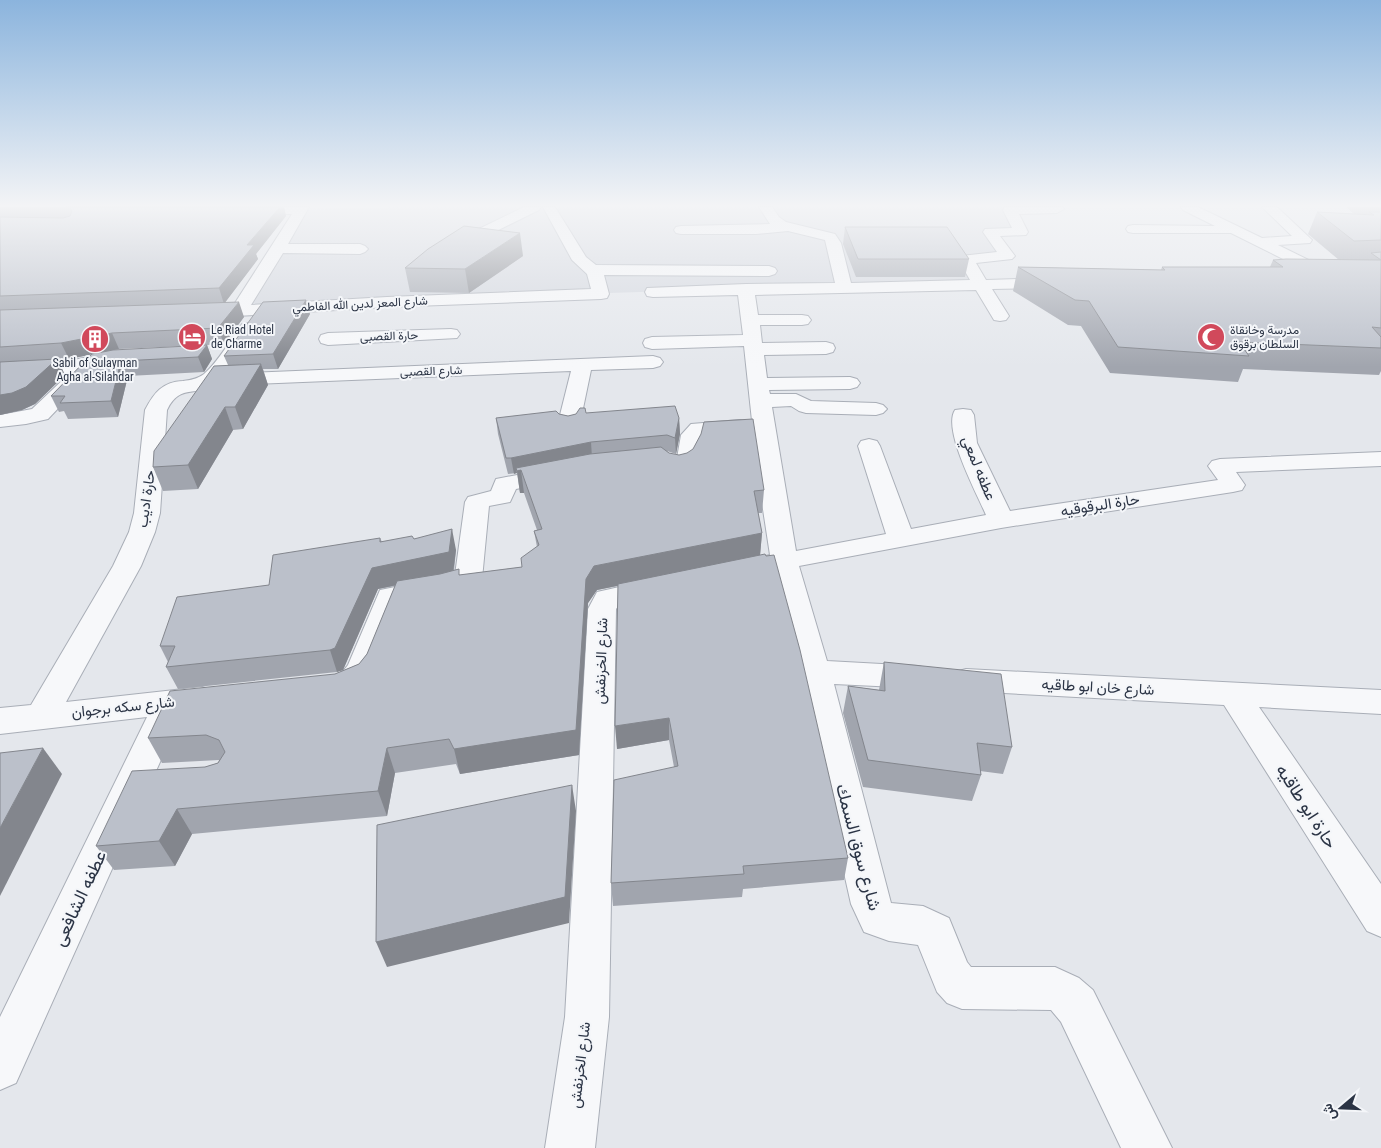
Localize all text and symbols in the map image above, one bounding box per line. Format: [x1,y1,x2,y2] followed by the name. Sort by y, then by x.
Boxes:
[292,293,428,318] street label: شارع المعز لدين الله الفاطمي
[177,322,207,352] hotel icon: Le Riad Hotel de Charme
[1196,322,1226,352] mosque icon: مدرسة وخانقاة السلطان برقوق
[211,323,274,351] place label: Le Riad Hotel de Charme
[1230,323,1299,352] place label: مدرسة وخانقاة السلطان برقوق
[80,324,110,354] building icon: Sabil of Sulayman Agha al-Silahdar
[360,328,418,345] street label: حارة القصبى
[53,356,138,384] place label: Sabil of Sulayman Agha al-Silahdar
[400,363,463,381] street label: شارع القصبى
[954,433,1000,504] street label: عطفه لمعي
[133,469,159,529] street label: حارة اديب
[1059,490,1141,520] street label: حارة البرقوقيه
[590,617,614,705] street label: شارع الخرنفش
[1041,675,1155,701] street label: شارع خان ابو طاقيه
[70,693,176,723] street label: شارع سكه برجوان
[1271,760,1342,853] street label: حارة ابو طاقيه
[830,781,886,913] street label: شارع سوق السمك
[48,847,111,950] street label: عطفه الشافعى
[566,1021,596,1109] street label: شارع الخرنفش
[1316,1083,1366,1133] north arrow
[1318,1101,1340,1123] text: ش

